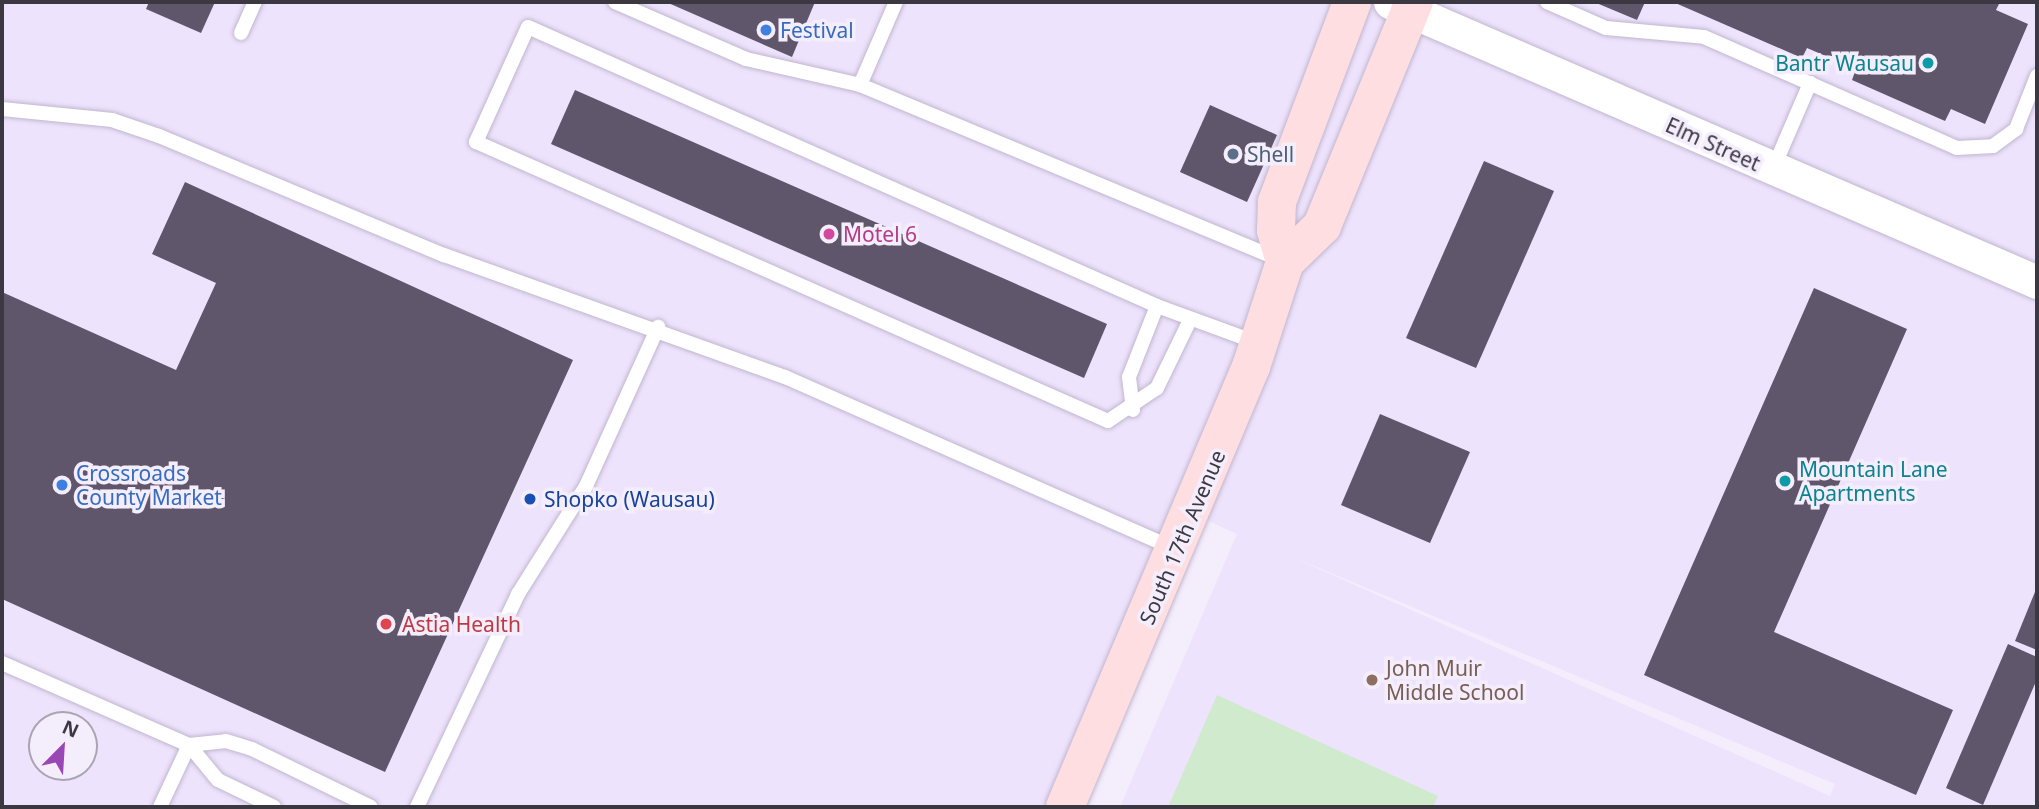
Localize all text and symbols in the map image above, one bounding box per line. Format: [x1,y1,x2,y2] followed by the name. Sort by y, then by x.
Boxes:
[780,17,854,43] place label: Festival
[758,22,774,38] marker: Festival
[1775,50,1914,76] place label: Bantr Wausau
[1920,55,1936,71] marker: Bantr Wausau
[1662,112,1764,176] street label: Elm Street
[1247,141,1294,167] place label: Shell
[1225,146,1241,162] marker: Shell
[843,221,917,247] place label: Motel 6
[821,226,837,242] marker: Motel 6
[1134,446,1230,628] street label: South 17th Avenue
[1799,456,1948,506] place label: Mountain Lane Apartments
[76,460,222,510] place label: Crossroads County Market
[1777,473,1793,489] marker: Mountain Lane Apartments
[54,477,70,493] marker: Crossroads County Market
[544,486,715,512] place label: Shopko (Wausau)
[522,491,538,507] marker: Shopko (Wausau)
[402,611,521,637] place label: Astia Health
[376,614,396,634] marker: Astia Health
[1386,655,1524,705] place label: John Muir Middle School
[1364,672,1380,688] marker: John Muir Middle School
[28,711,98,781] north arrow
[58,714,83,744] text: N

